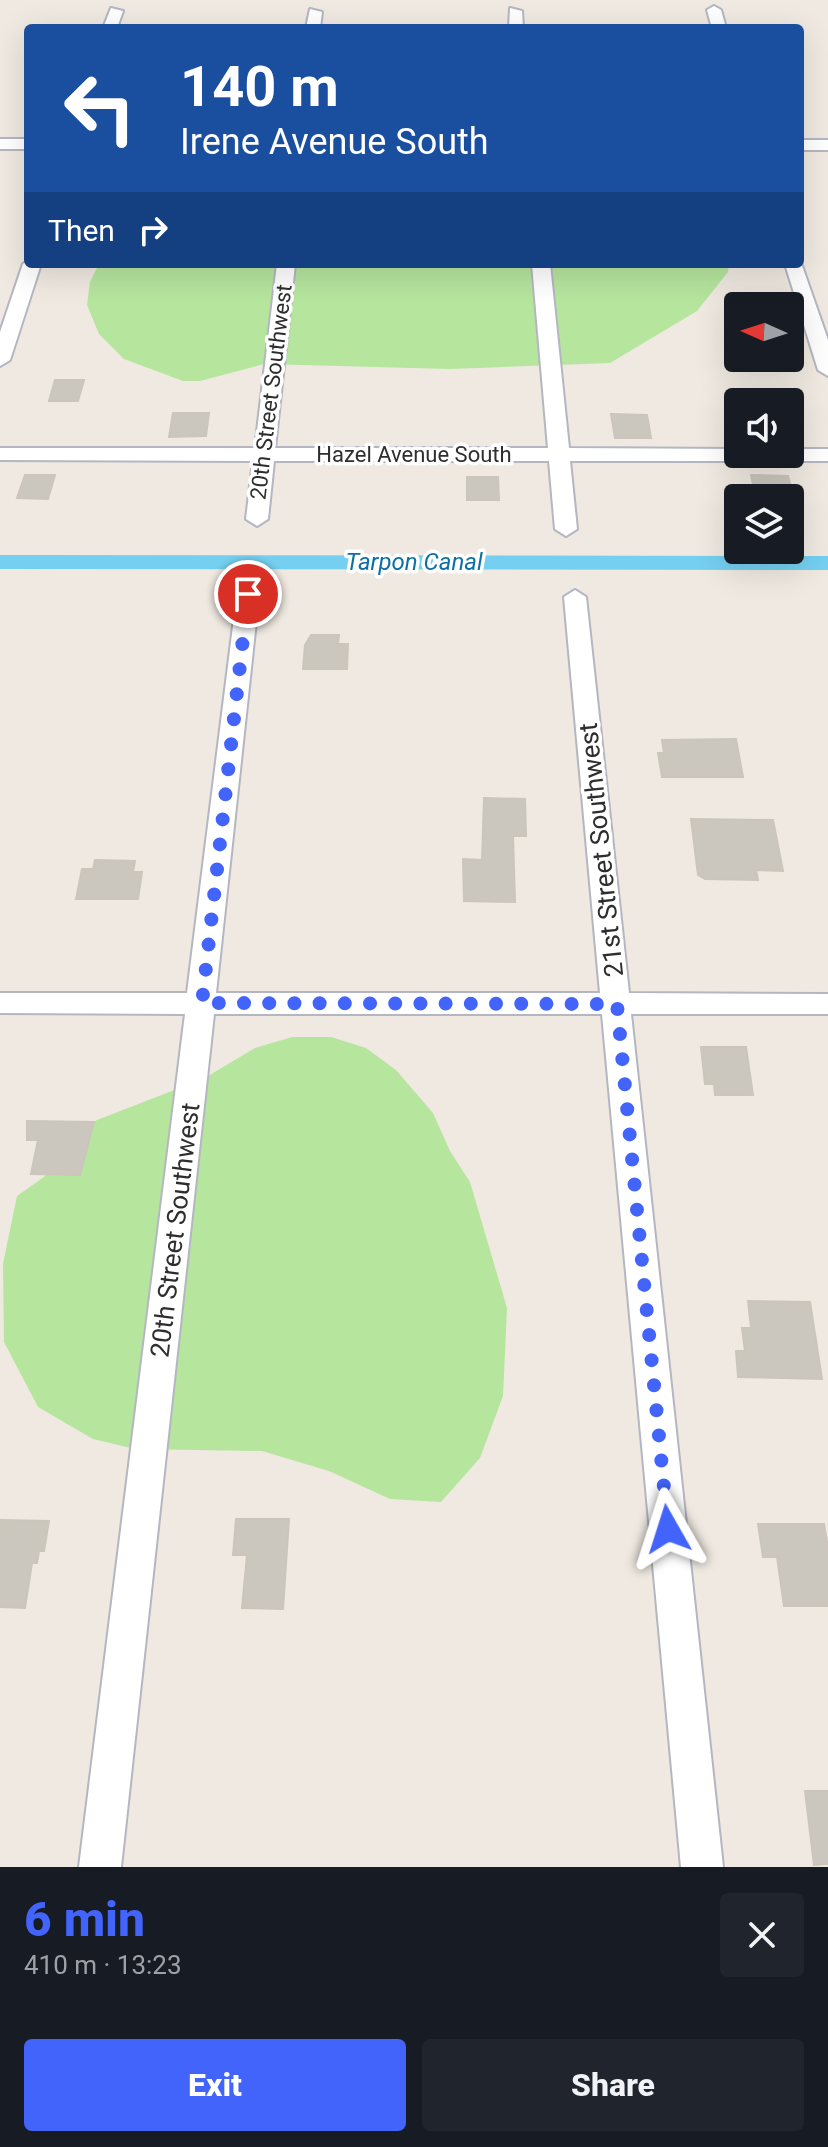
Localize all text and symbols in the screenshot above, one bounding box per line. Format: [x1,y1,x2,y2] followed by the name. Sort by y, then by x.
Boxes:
[180,54,339,120] text: 140 m
[48,56,152,160] icon: left
[180,121,489,163] text: Irene Avenue South
[131,208,175,252] icon: right
[48,213,115,248] text: Then
[245,283,297,501] street label: 20th Street Southwest
[724,292,804,372] north arrow
[724,292,804,564] map controls
[724,388,804,468] button: sound
[316,442,512,467] street label: Hazel Avenue South
[724,484,804,564] button: layers
[345,548,483,576] water label: Tarpon Canal
[214,560,282,628] pin
[226,572,270,616] icon: arrive
[573,721,629,979] street label: 21st Street Southwest
[144,1101,206,1359] street label: 20th Street Southwest
[626,1487,710,1571] position arrow
[24,1891,145,1948] text: 6 min
[720,1893,804,1977] button: close
[24,1950,182,1980] text: 410 m · 13:23
[24,2039,406,2131] button: Exit
[422,2039,804,2131] button: Share

